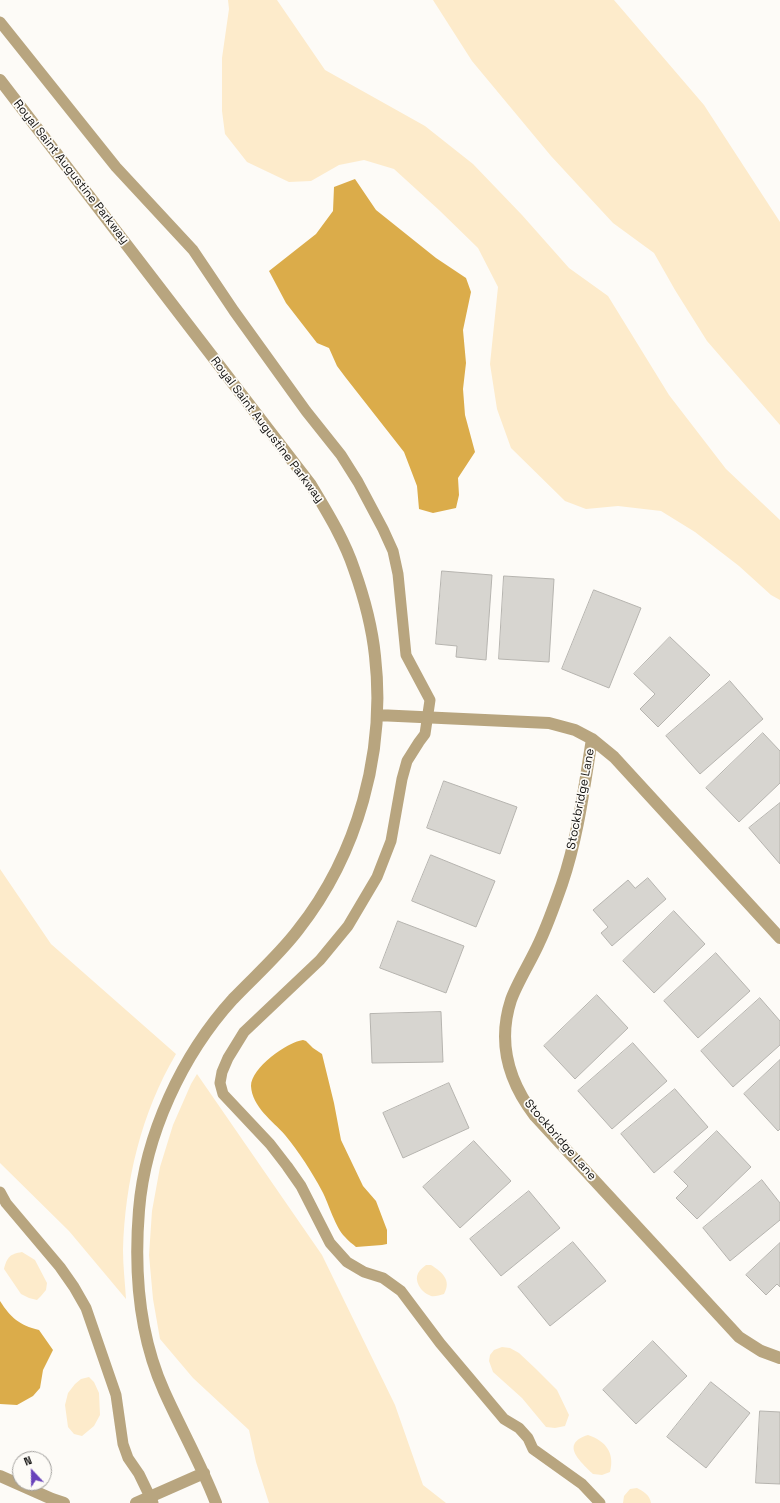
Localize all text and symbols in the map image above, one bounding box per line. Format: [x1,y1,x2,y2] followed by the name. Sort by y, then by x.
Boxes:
[10,97,132,247] street label: Royal Saint Augustine Parkway
[207,354,327,506] street label: Royal Saint Augustine Parkway
[564,747,598,851] street label: Stockbridge Lane
[521,1097,599,1183] street label: Stockbridge Lane
[12,1451,52,1491] north arrow
[22,1453,34,1469] text: N

